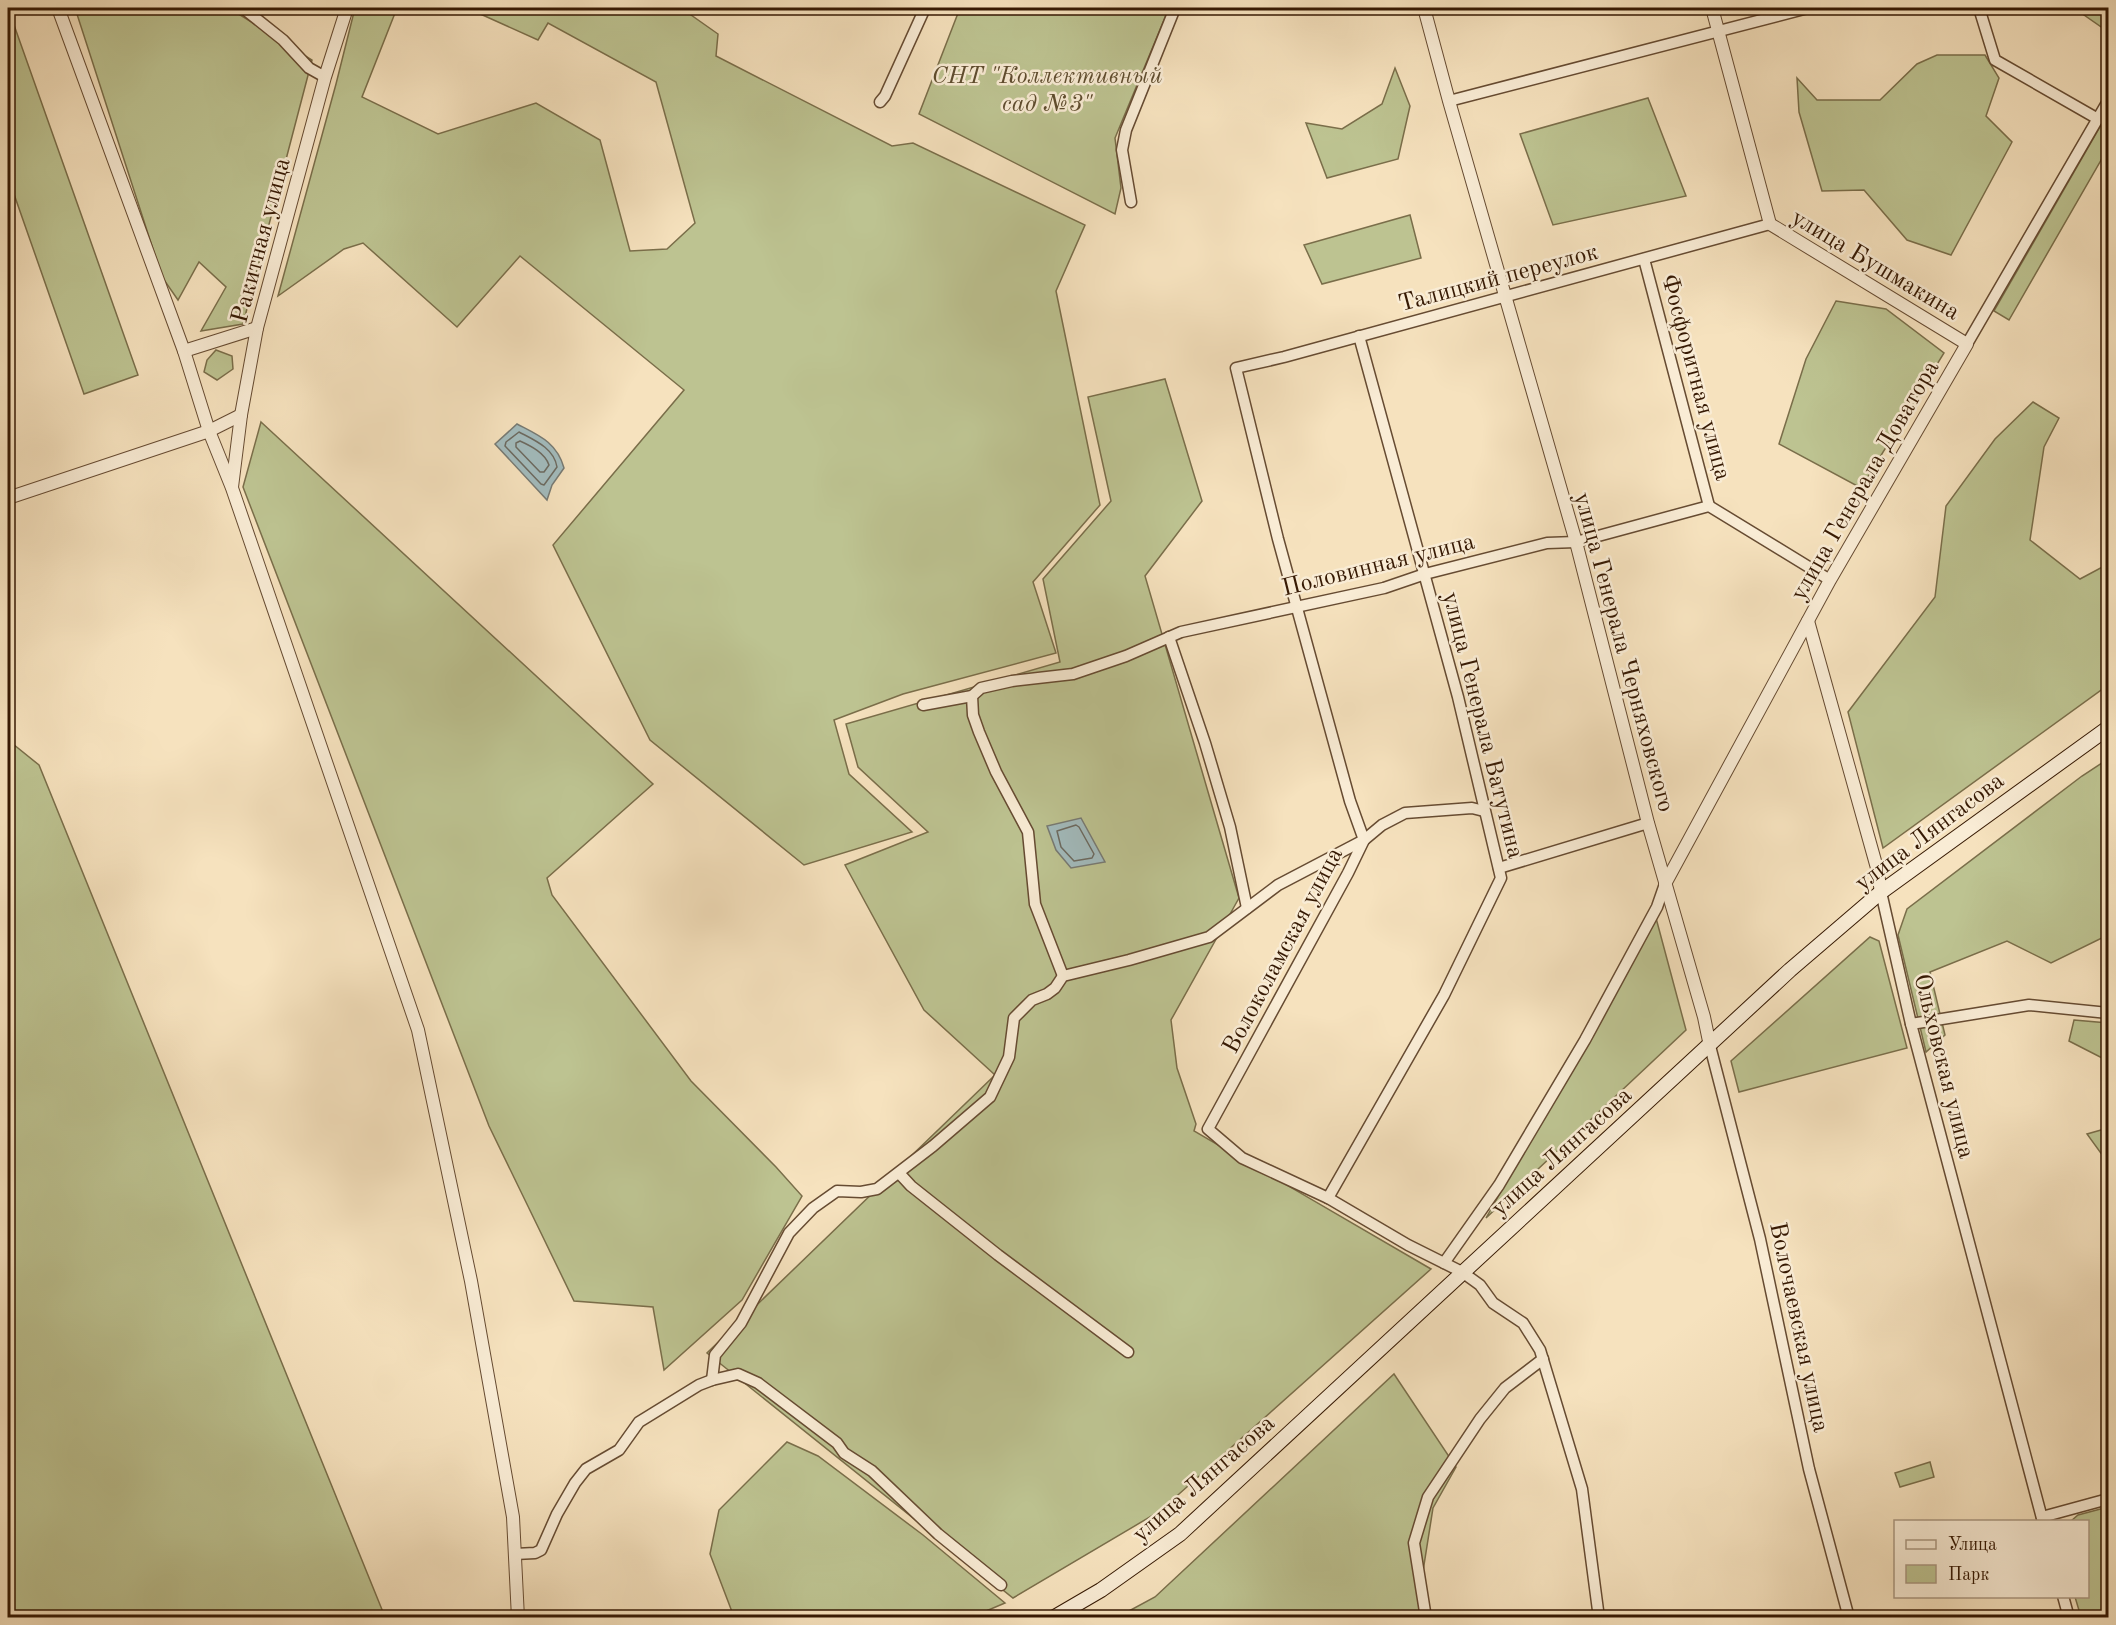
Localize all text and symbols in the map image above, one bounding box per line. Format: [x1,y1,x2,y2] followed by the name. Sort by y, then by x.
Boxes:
[931,65,1163,117] park label: СНТ "Коллективный сад №3"
[228,155,296,326] street label: Ракитная улица
[1787,206,1963,325] street label: улица Бушмакина
[1396,241,1601,317] street label: Талицкий переулок
[1656,272,1734,483] street label: Фосфоритная улица
[1787,357,1944,605] street label: улица Генерала Доватора
[1569,490,1677,815] street label: улица Генерала Черняховского
[1280,530,1478,602] street label: Половинная улица
[1437,590,1527,861] street label: улица Генерала Ватутина
[1851,769,2009,896] street label: улица Лянгасова
[1219,844,1348,1058] street label: Волоколамская улица
[1908,972,1978,1161] street label: Ольховская улица
[1488,1083,1637,1222] street label: улица Лянгасова
[1764,1220,1832,1435] street label: Волочаевская улица
[1129,1411,1280,1548] street label: улица Лянгасова
[1894,1520,2089,1598] legend
[1948,1536,1997,1554] text: Улица
[1948,1566,1989,1584] text: Парк

